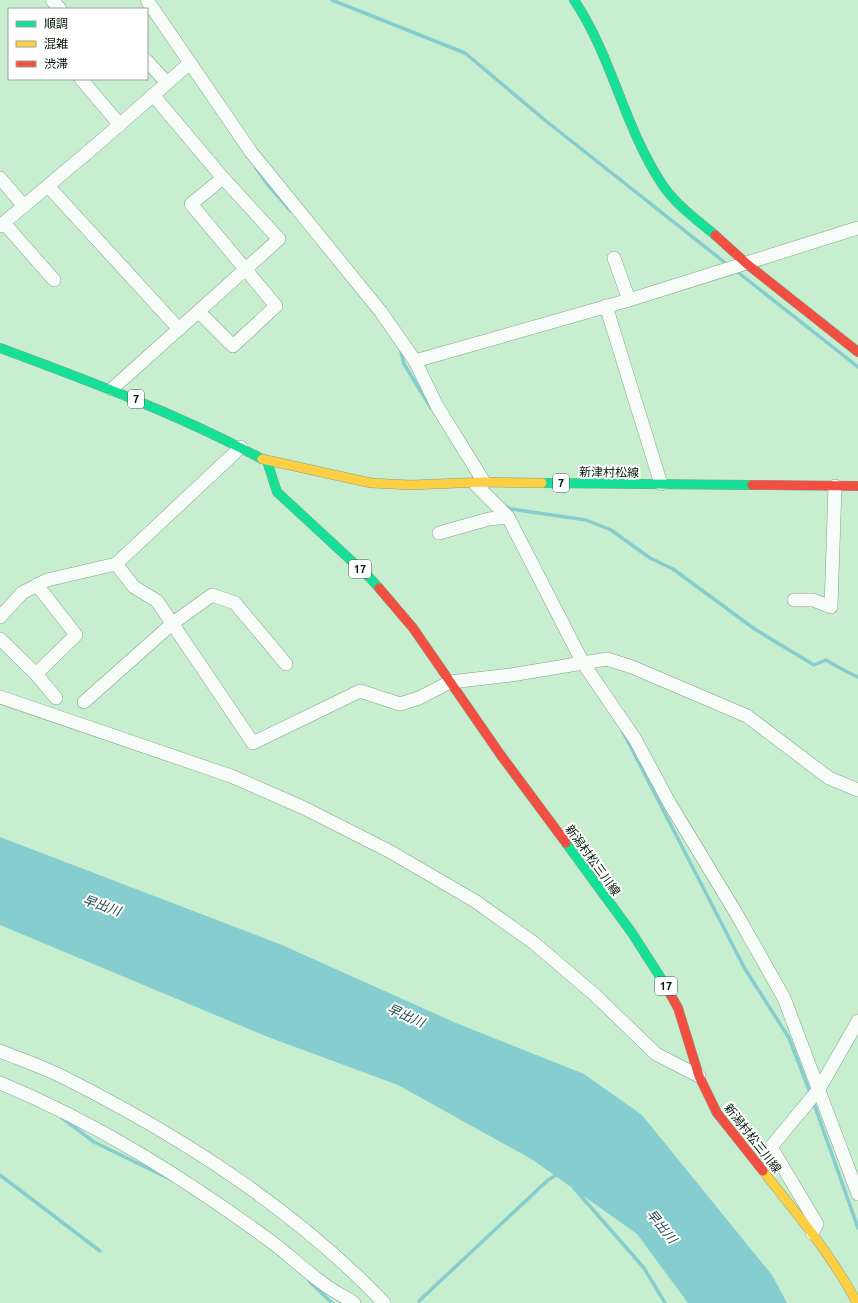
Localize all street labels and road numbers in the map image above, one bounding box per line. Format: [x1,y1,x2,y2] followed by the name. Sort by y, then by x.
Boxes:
[128,390,144,408] road number: 7
[579,465,639,479] street label: 新津村松線
[553,474,569,492] road number: 7
[349,560,371,578] road number: 17
[563,822,623,898] street label: 新潟村松三川線
[655,977,677,995] road number: 17
[722,1101,784,1175] street label: 新潟村松三川線

